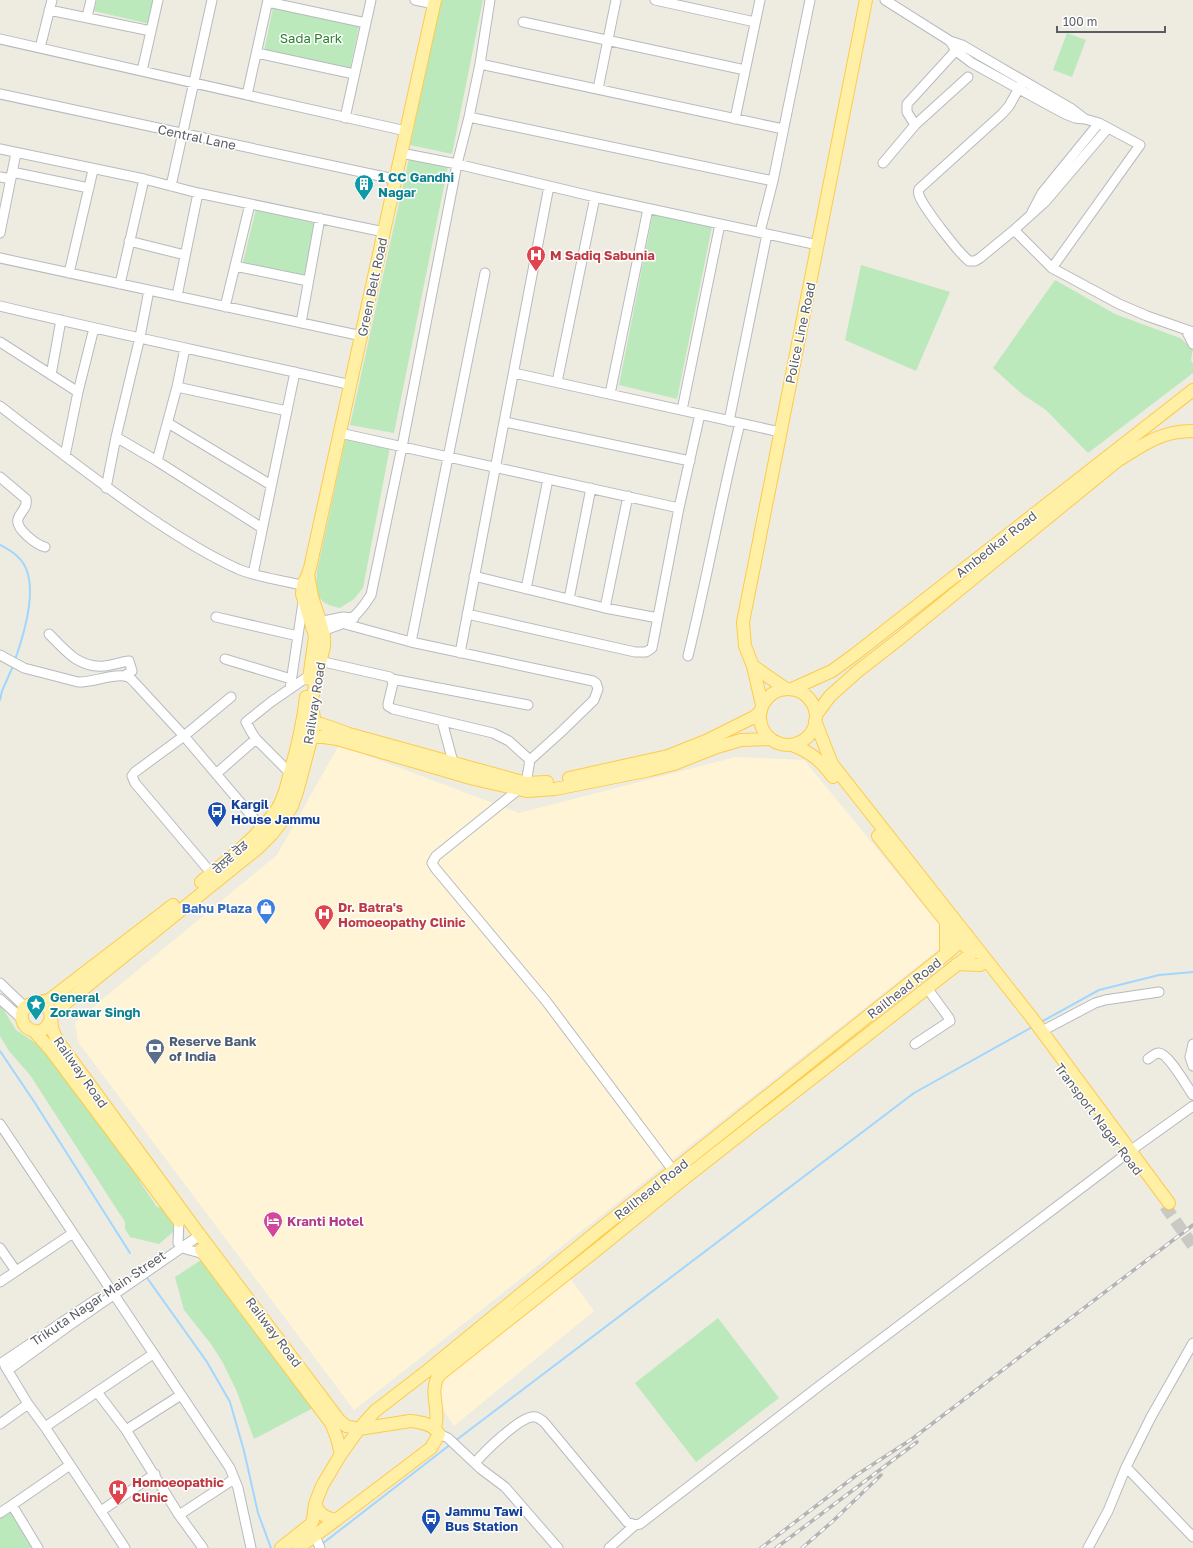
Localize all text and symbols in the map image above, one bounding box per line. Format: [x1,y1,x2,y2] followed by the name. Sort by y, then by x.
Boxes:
[1057,8,1165,34] scale bar
[1063,14,1097,29] text: 100 m
[280,30,343,46] park label: Sada Park
[156,121,238,153] street label: Central Lane
[378,169,454,200] place label: 1 CC Gandhi Nagar
[353,173,375,201] building icon: 1 CC Gandhi Nagar
[354,236,390,338] street label: Green Belt Road
[525,244,547,272] hospital icon: M Sadiq Sabunia
[550,247,655,263] place label: M Sadiq Sabunia
[781,281,819,385] street label: Police Line Road
[952,507,1040,581] street label: Ambedkar Road
[300,661,328,745] street label: Railway Road
[231,796,320,827] place label: Kargil House Jammu
[206,800,228,828] bus stop icon: Kargil House Jammu
[208,837,251,878] street label: ਰੇਲਵੇ ਰੋਡ
[255,897,277,925] shop icon: Bahu Plaza
[338,899,466,930] place label: Dr. Batra's Homoeopathy Clinic
[182,900,252,916] place label: Bahu Plaza
[313,903,335,931] hospital icon: Dr. Batra's Homoeopathy Clinic
[864,954,944,1022] street label: Railhead Road
[50,989,141,1020] place label: General Zorawar Singh
[25,993,47,1021] place icon: General Zorawar Singh
[51,1033,111,1111] street label: Railway Road
[169,1033,257,1064] place label: Reserve Bank of India
[144,1037,166,1065] bank icon: Reserve Bank of India
[1052,1060,1146,1178] street label: Transport Nagar Road
[611,1155,691,1223] street label: Railhead Road
[262,1210,284,1238] hotel icon: Kranti Hotel
[287,1213,364,1229] place label: Kranti Hotel
[28,1247,168,1349] street label: Trikuta Nagar Main Street
[243,1294,305,1370] street label: Railway Road
[132,1474,224,1505] place label: Homoeopathic Clinic
[107,1478,129,1506] hospital icon: Homoeopathic Clinic
[445,1503,523,1534] place label: Jammu Tawi Bus Station
[420,1507,442,1535] bus stop icon: Jammu Tawi Bus Station

